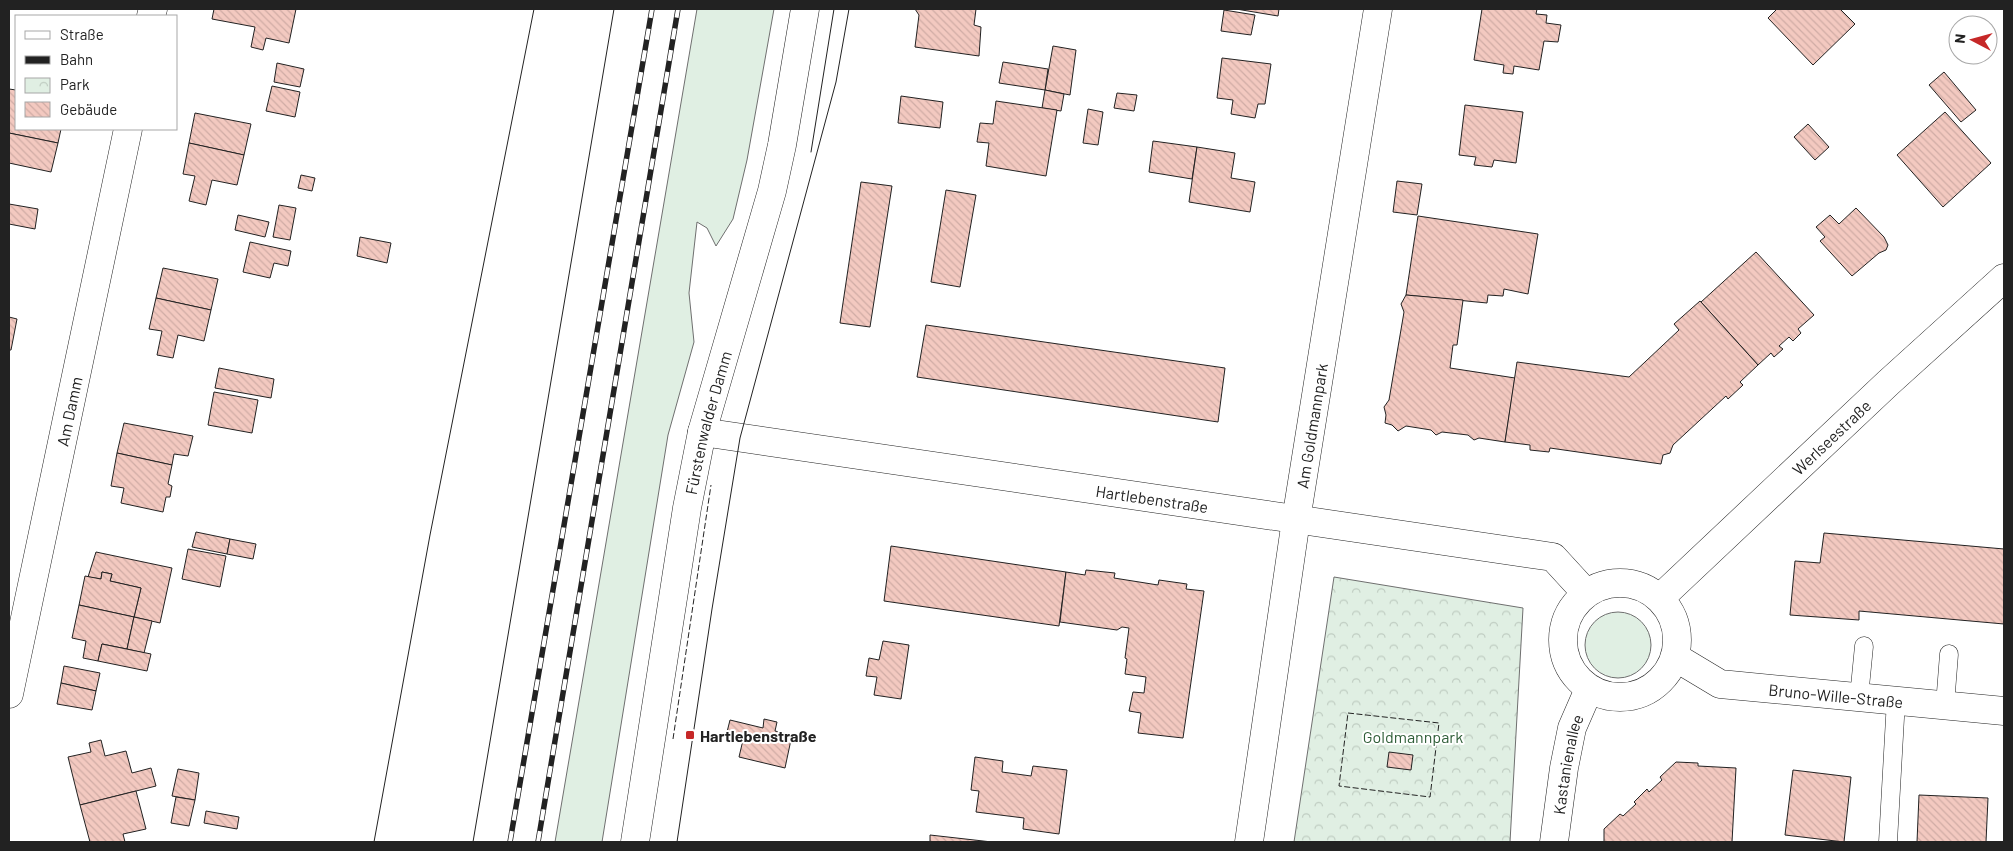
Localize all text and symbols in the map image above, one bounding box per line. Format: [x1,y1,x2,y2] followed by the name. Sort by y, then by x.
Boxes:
[15,15,178,130] legend
[1948,15,1998,65] north arrow
[60,25,104,43] text: Straße
[1951,33,1969,44] text: N
[60,50,93,68] text: Bahn
[60,75,90,93] text: Park
[60,100,117,118] text: Gebäude
[680,348,735,496] street label: Fürstenwalder Damm
[1292,362,1331,490] street label: Am Goldmannpark
[52,375,85,448] street label: Am Damm
[1788,395,1874,478] street label: Werlseestraße
[1095,480,1210,516] street label: Hartlebenstraße
[1768,679,1904,711] street label: Bruno-Wille-Straße
[1548,711,1587,816] street label: Kastanienallee
[700,726,817,745] place label: Hartlebenstraße
[1363,727,1463,746] park label: Goldmannpark
[684,729,696,741] marker: Hartlebenstraße

